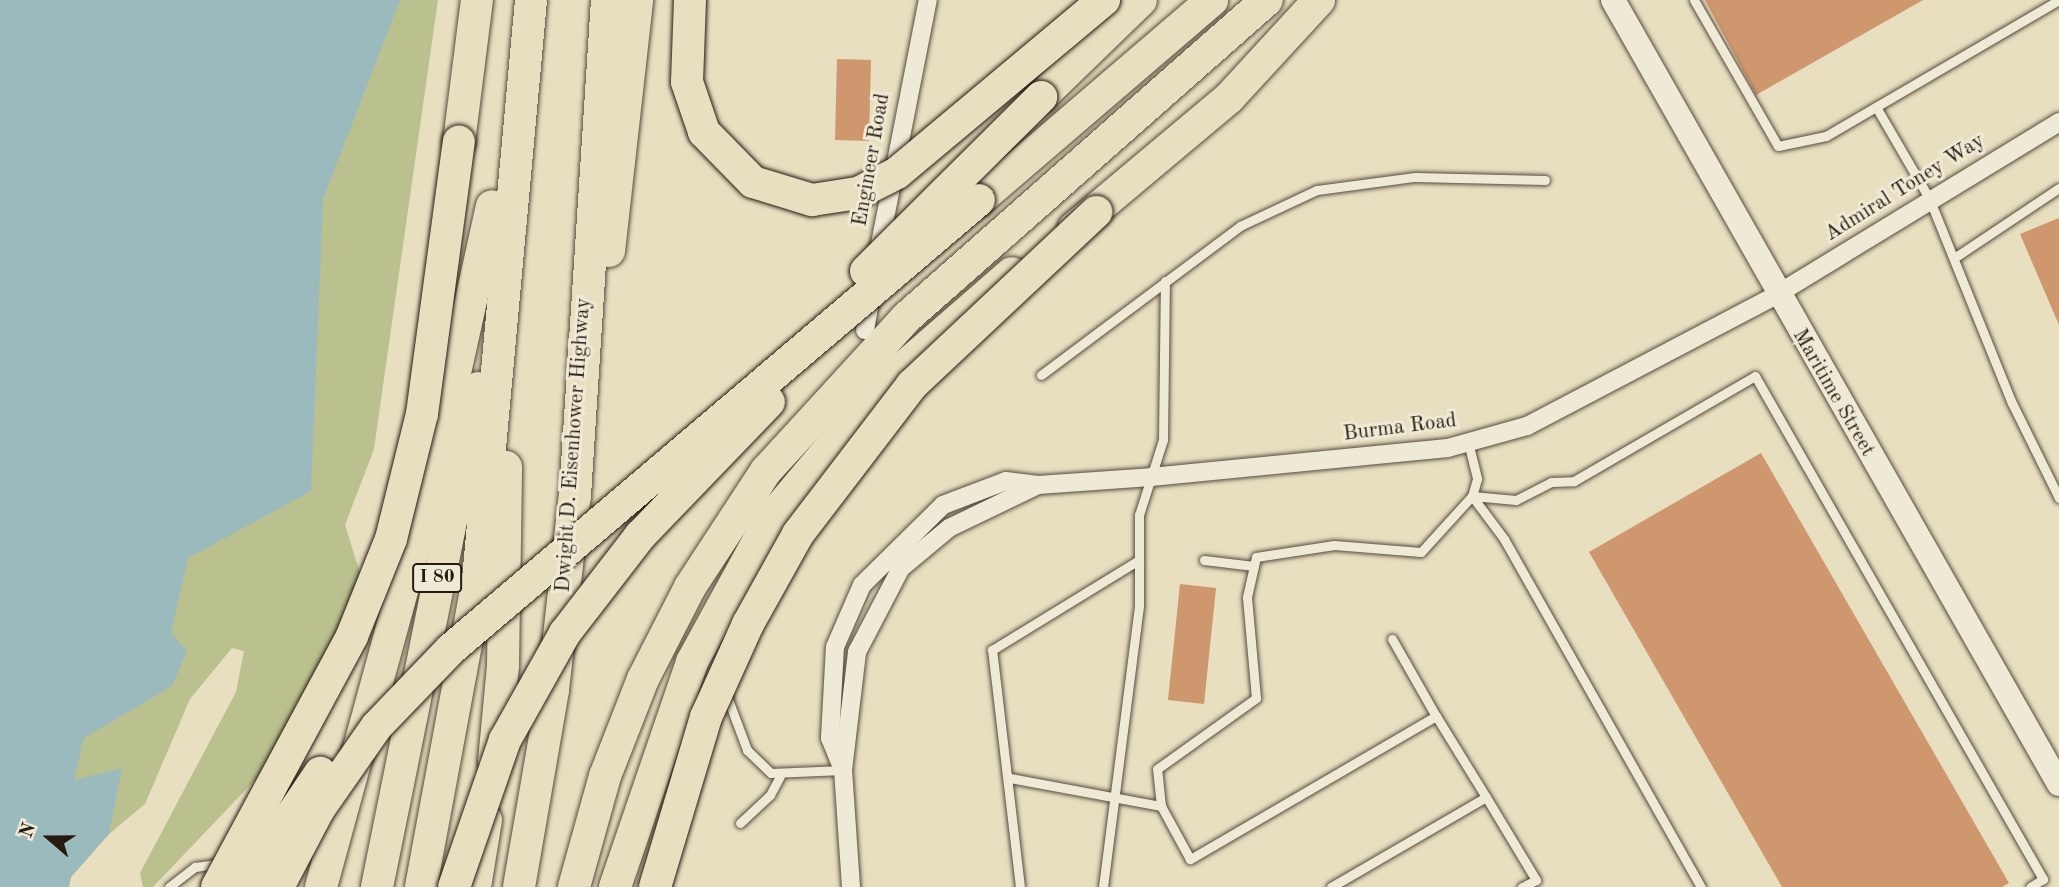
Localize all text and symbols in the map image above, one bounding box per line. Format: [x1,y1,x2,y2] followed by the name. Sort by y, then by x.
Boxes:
[848,91,896,229] street label: Engineer Road
[1820,129,1990,247] street label: Admiral Toney Way
[551,297,597,593] street label: Dwight D. Eisenhower Highway
[1786,325,1880,461] street label: Maritime Street
[1342,409,1458,447] street label: Burma Road
[411,562,463,594] road number: I 80
[14,803,84,873] north arrow
[17,821,40,841] text: N

